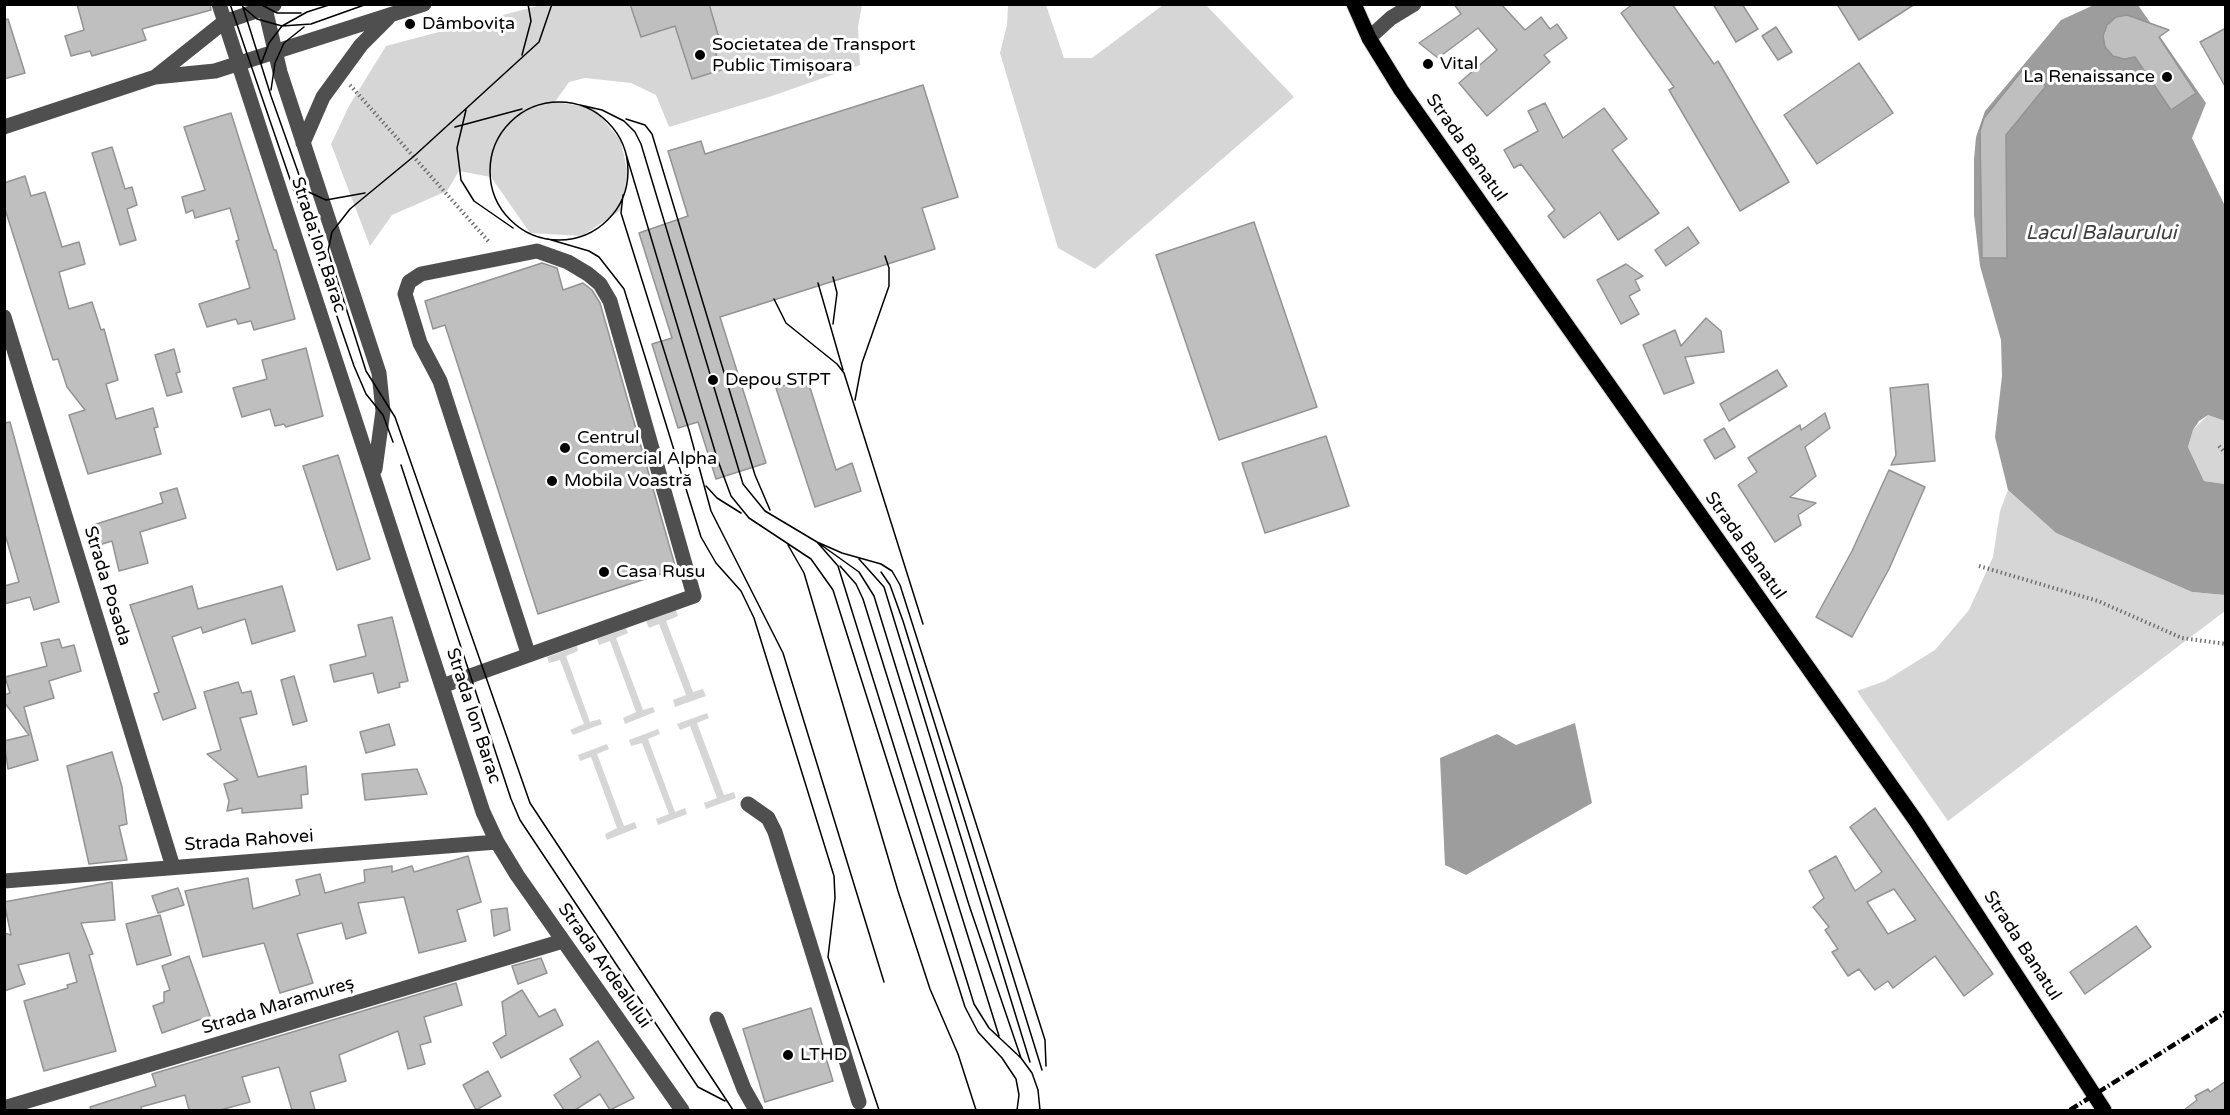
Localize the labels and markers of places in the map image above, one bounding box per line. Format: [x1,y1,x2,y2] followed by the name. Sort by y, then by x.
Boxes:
[422,13,515,35] place label: Dâmbovița
[403,17,417,31] marker: Dâmbovița
[712,34,916,76] place label: Societatea de Transport Public Timișoara
[693,48,707,62] marker: Societatea de Transport Public Timișoara
[1440,53,1478,75] place label: Vital
[1421,57,1435,71] marker: Vital
[2023,66,2155,88] place label: La Renaissance
[2160,70,2174,84] marker: La Renaissance
[725,369,831,391] place label: Depou STPT
[706,373,720,387] marker: Depou STPT
[577,427,717,470] place label: Centrul Comercial Alpha
[558,441,572,455] marker: Centrul Comercial Alpha
[564,470,692,492] place label: Mobila Voastră
[545,474,559,488] marker: Mobila Voastră
[616,561,705,583] place label: Casa Rusu
[597,565,611,579] marker: Casa Rusu
[800,1044,847,1066] place label: LTHD
[781,1048,795,1062] marker: LTHD

